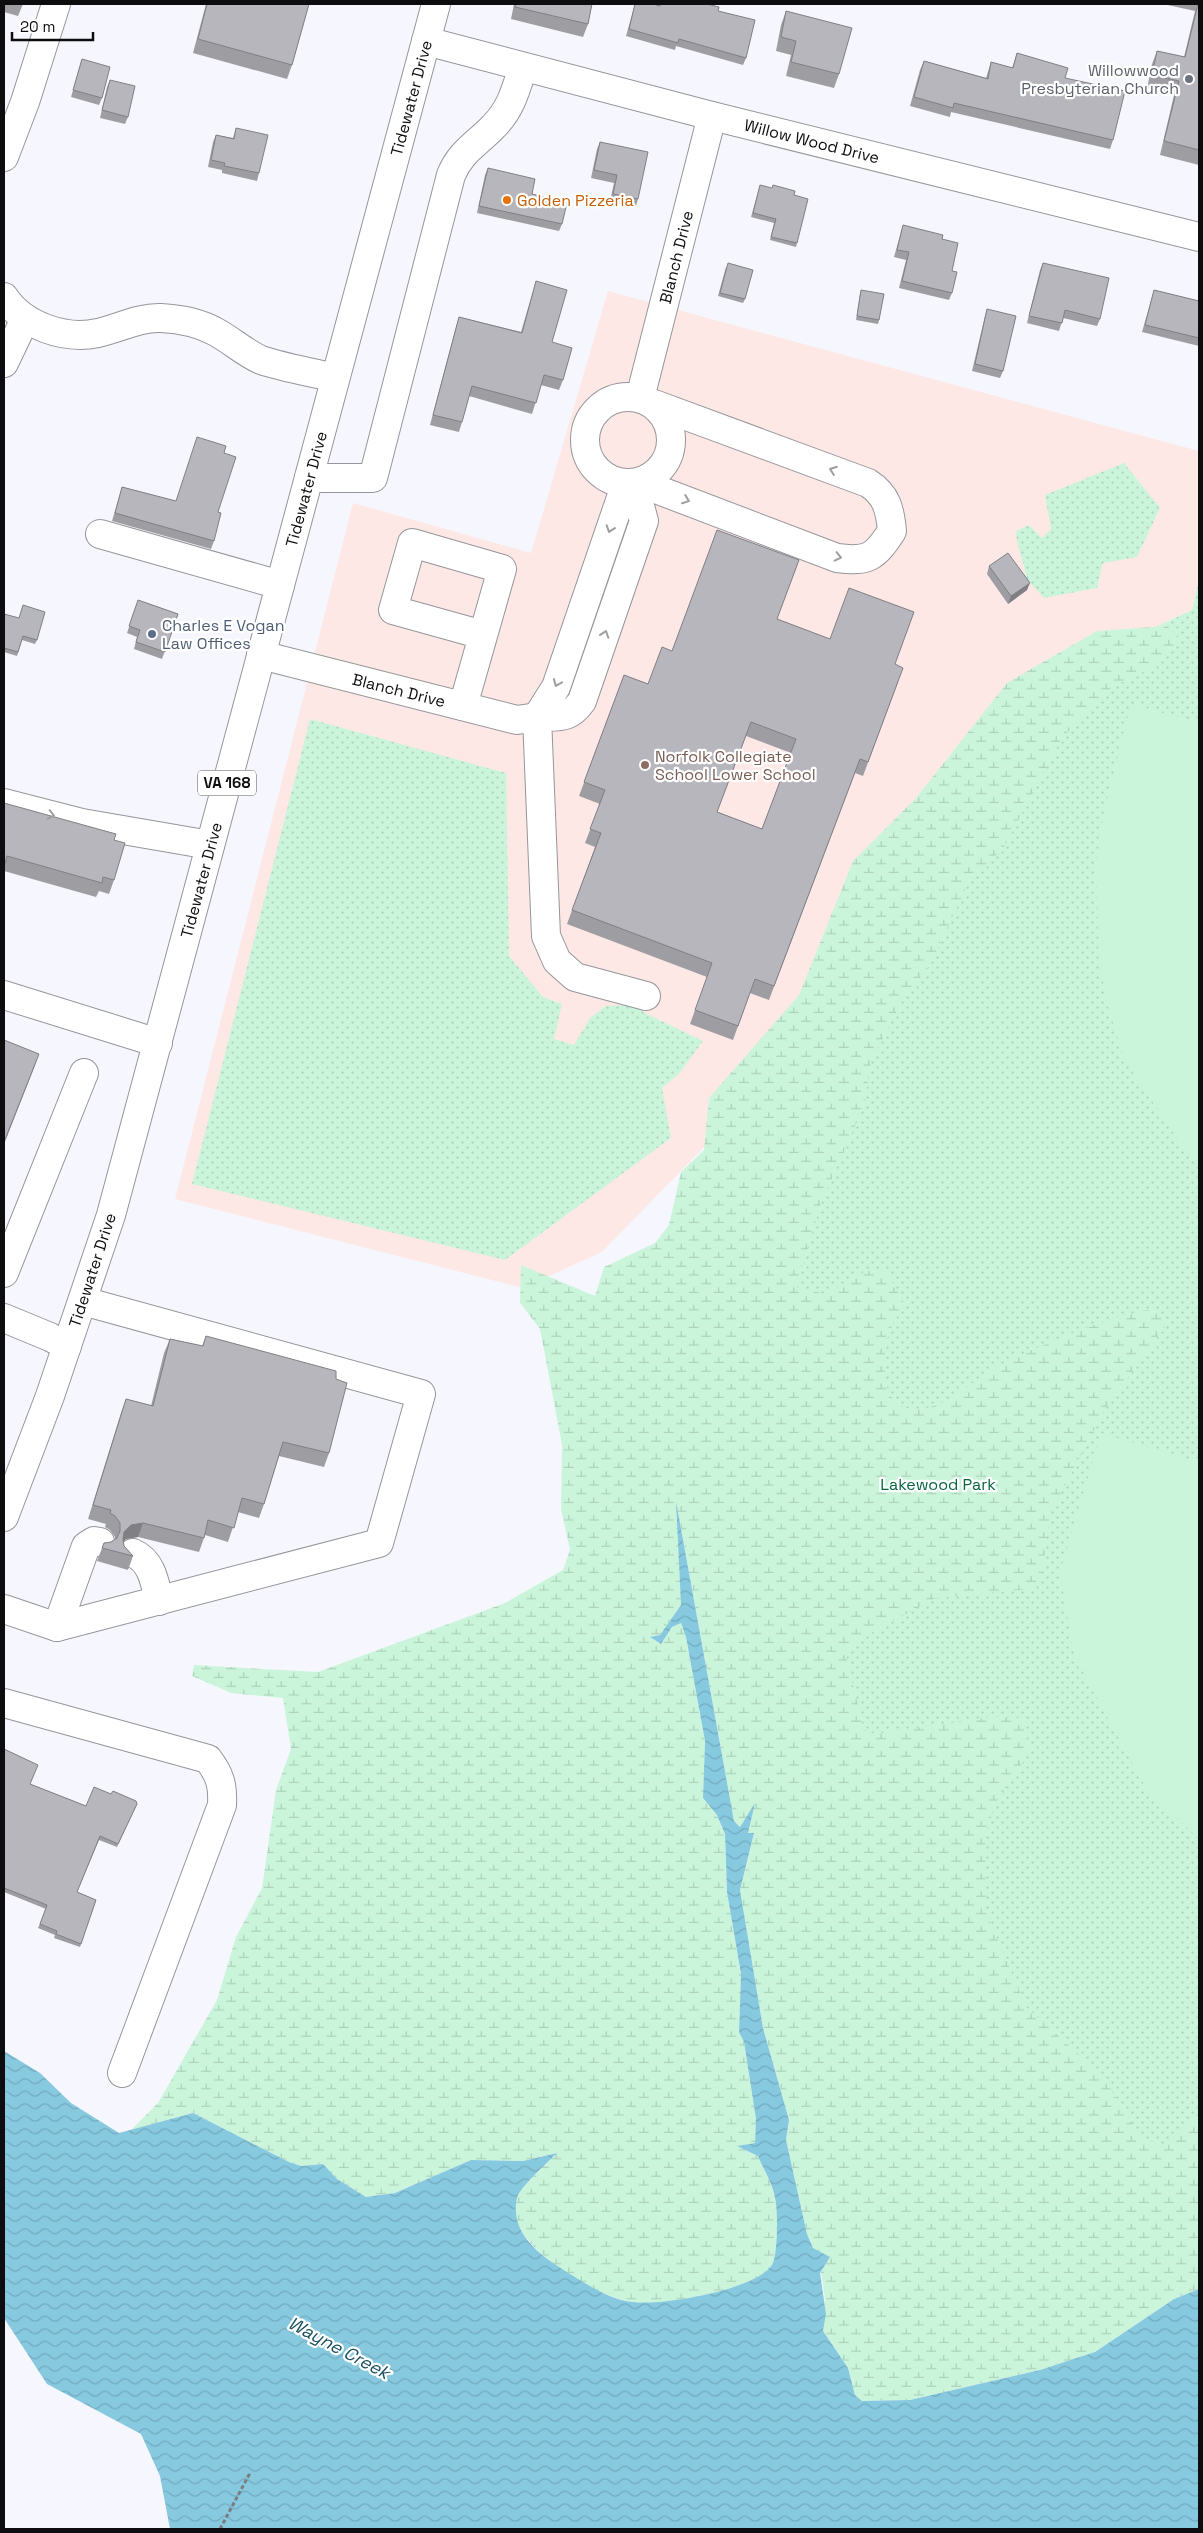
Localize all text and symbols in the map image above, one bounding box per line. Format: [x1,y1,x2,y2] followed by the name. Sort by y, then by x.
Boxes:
[12,10,94,42] scale bar
[20,17,55,36] text: 20 m
[386,38,437,158] street label: Tidewater Drive
[1021,60,1179,99] place label: Willowwood Presbyterian Church
[1183,73,1195,85] marker: Willowwood Presbyterian Church
[742,115,882,168] street label: Willow Wood Drive
[517,190,634,211] place label: Golden Pizzeria
[501,194,513,206] marker: Golden Pizzeria
[655,208,698,306] street label: Blanch Drive
[281,429,332,549] street label: Tidewater Drive
[829,466,837,476] one-way arrow
[681,494,689,504] one-way arrow
[606,525,616,533] one-way arrow
[833,551,842,562] one-way arrow
[162,615,285,654] place label: Charles E Vogan Law Offices
[146,628,158,640] marker: Charles E Vogan Law Offices
[599,630,609,638] one-way arrow
[350,669,448,712] street label: Blanch Drive
[552,678,563,687] one-way arrow
[655,746,816,785] place label: Norfolk Collegiate School Lower School
[639,759,651,771] marker: Norfolk Collegiate School Lower School
[198,770,256,796] road number: VA 168
[47,809,56,820] one-way arrow
[176,820,227,940] street label: Tidewater Drive
[64,1210,121,1330] street label: Tidewater Drive
[880,1474,996,1495] park label: Lakewood Park
[284,2311,396,2385] water label: Wayne Creek

